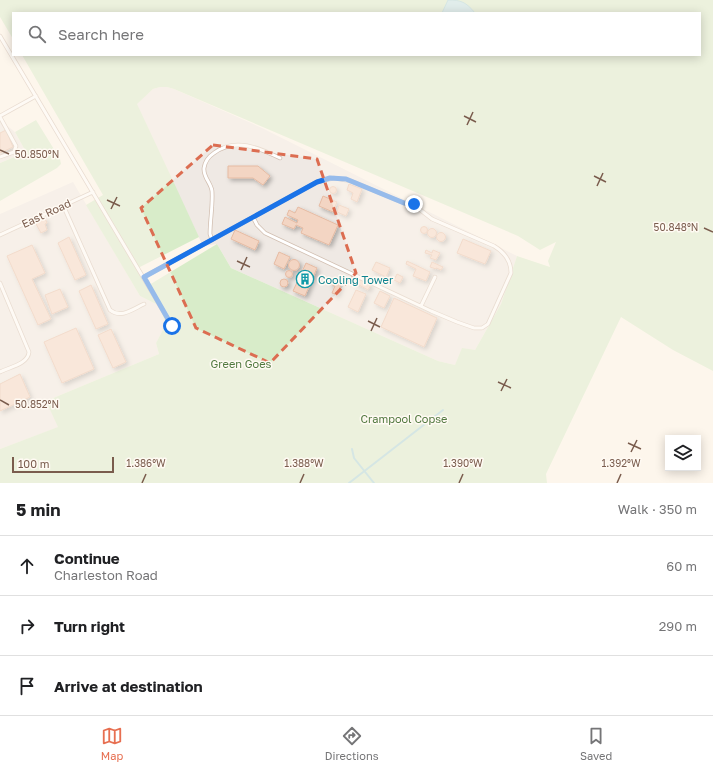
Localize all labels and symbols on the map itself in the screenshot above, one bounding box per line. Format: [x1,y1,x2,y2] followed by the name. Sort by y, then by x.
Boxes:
[15,148,59,160] text: 50.850°N
[405,195,423,213] route end
[19,196,73,230] street label: East Road
[654,221,698,233] text: 50.848°N
[295,269,315,289] building icon: Cooling Tower
[318,273,394,286] place label: Cooling Tower
[163,317,181,335] route start
[211,357,272,370] park label: Green Goes
[15,398,59,410] text: 50.852°N
[361,412,447,425] park label: Crampool Copse
[12,455,114,474] scale bar
[126,457,166,469] text: 1.386°W
[284,457,324,469] text: 1.388°W
[443,457,483,469] text: 1.390°W
[601,457,641,469] text: 1.392°W

